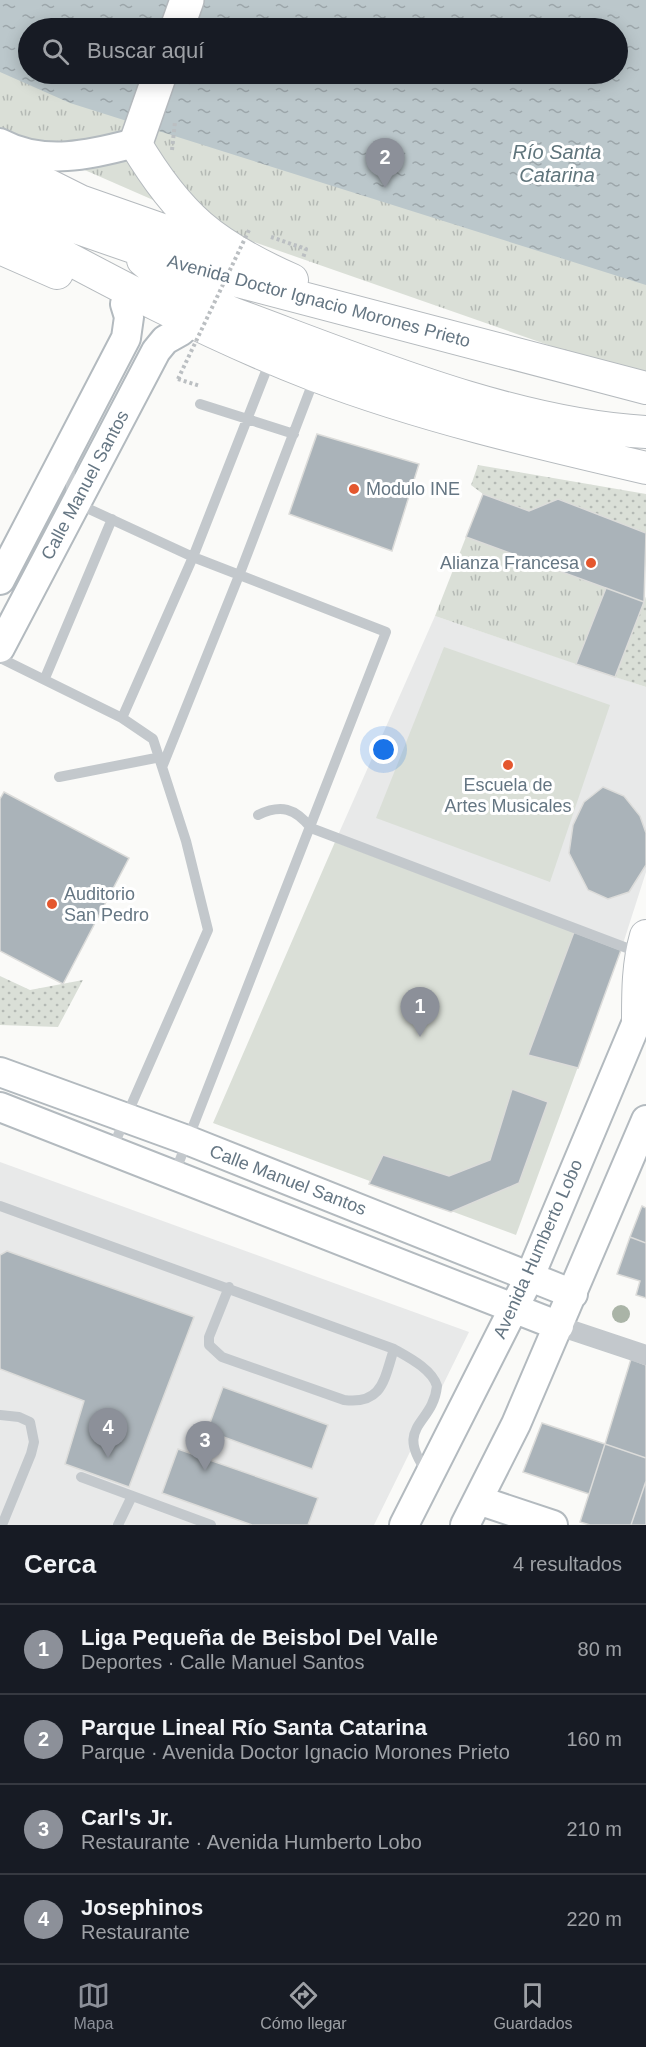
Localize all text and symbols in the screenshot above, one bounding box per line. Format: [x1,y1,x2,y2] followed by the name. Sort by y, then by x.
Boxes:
[18,18,628,84] search box
[39,35,72,68] icon: search
[87,38,204,63] text: Buscar aquí
[366,138,404,188] pin: 2
[513,141,601,186] water label: Río Santa Catarina
[165,251,473,351] street label: Avenida Doctor Ignacio Morones Prieto
[37,407,133,563] street label: Calle Manuel Santos
[366,479,460,499] place label: Modulo INE
[347,482,361,496] marker: Modulo INE
[440,553,580,573] place label: Alianza Francesa
[584,556,598,570] marker: Alianza Francesa
[369,735,398,764] your location
[501,758,515,772] marker: Escuela de Artes Musicales
[444,775,572,816] place label: Escuela de Artes Musicales
[64,884,149,925] place label: Auditorio San Pedro
[45,897,59,911] marker: Auditorio San Pedro
[400,988,440,1037] pin: 1
[207,1141,369,1219] street label: Calle Manuel Santos
[489,1156,587,1342] street label: Avenida Humberto Lobo
[88,1408,128,1458] pin: 4
[186,1422,224,1471] pin: 3
[24,1549,96,1579] text: Cerca
[513,1553,622,1575] text: 4 resultados
[81,1625,438,1650] text: Liga Pequeña de Beisbol Del Valle
[38,1638,49,1660] text: 1
[578,1638,622,1660] text: 80 m
[81,1651,364,1673] text: Deportes · Calle Manuel Santos
[81,1715,427,1740] text: Parque Lineal Río Santa Catarina
[38,1728,49,1750] text: 2
[566,1728,622,1750] text: 160 m
[81,1741,510,1763] text: Parque · Avenida Doctor Ignacio Morones Prieto
[81,1805,173,1830] text: Carl's Jr.
[38,1818,49,1840] text: 3
[566,1818,622,1840] text: 210 m
[81,1831,422,1853] text: Restaurante · Avenida Humberto Lobo
[81,1895,203,1920] text: Josephinos
[38,1908,49,1930] text: 4
[566,1908,622,1930] text: 220 m
[81,1921,190,1943] text: Restaurante
[73,1979,113,2033] tab: Mapa
[260,1979,347,2033] tab: Cómo llegar
[493,1979,573,2033] tab: Guardados

